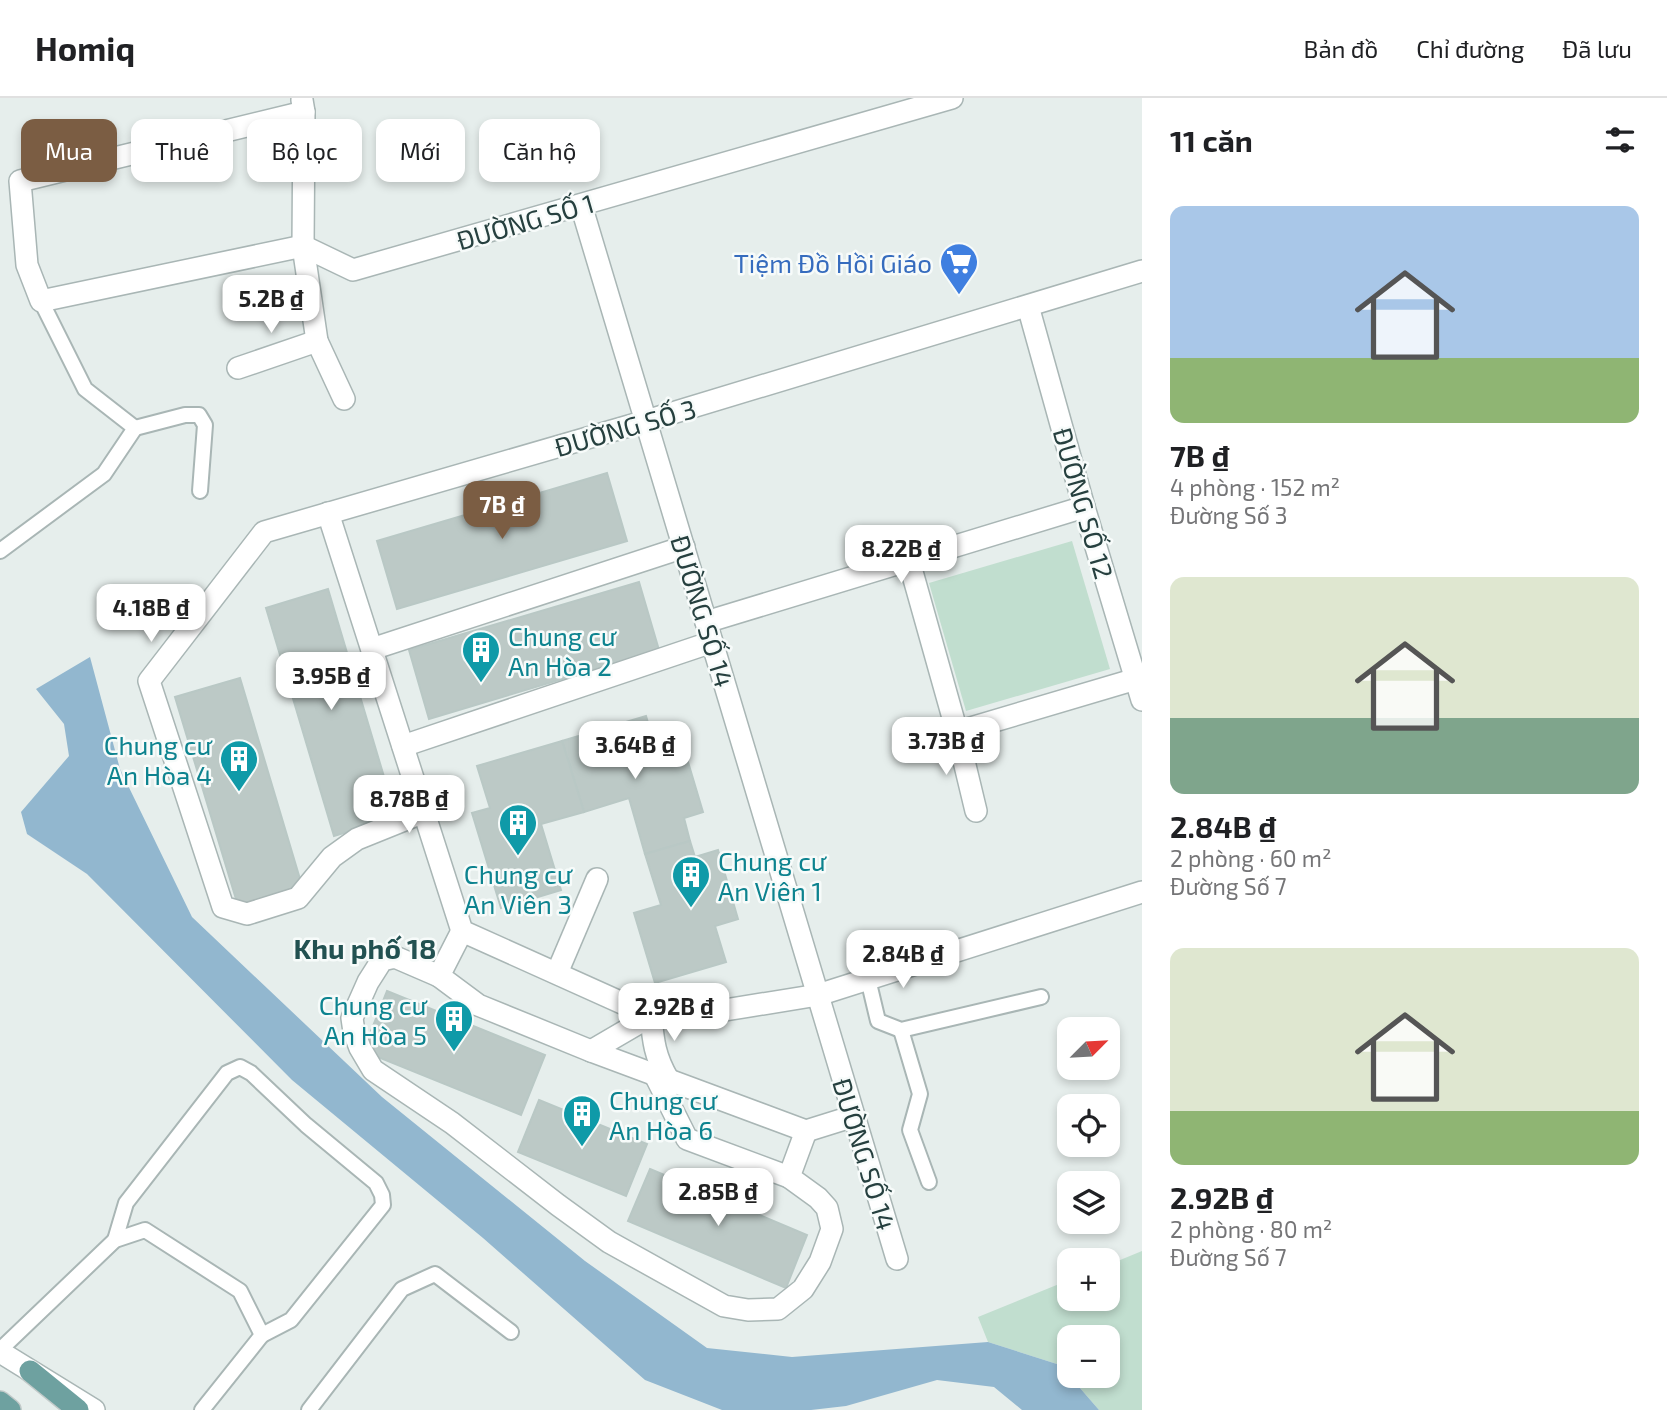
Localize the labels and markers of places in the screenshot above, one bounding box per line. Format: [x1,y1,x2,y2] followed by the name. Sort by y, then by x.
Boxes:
[938,241,980,296] supermarket icon: Tiệm Đồ Hồi Giáo
[734,247,932,278] place label: Tiệm Đồ Hồi Giáo
[214,275,328,335] pin: 5.2B ₫
[461,482,543,541] pin: 7B ₫
[836,526,966,585] pin: 8.22B ₫
[86,584,216,644] pin: 4.18B ₫
[508,620,618,681] place label: Chung cư An Hòa 2
[460,629,502,684] building icon: Chung cư An Hòa 2
[266,652,396,712] pin: 3.95B ₫
[881,718,1011,777] pin: 3.73B ₫
[570,722,700,781] pin: 3.64B ₫
[104,729,213,790] place label: Chung cư An Hòa 4
[218,738,260,793] building icon: Chung cư An Hòa 4
[344,776,474,835] pin: 8.78B ₫
[497,802,539,857] building icon: Chung cư An Viên 3
[718,845,828,906] place label: Chung cư An Viên 1
[670,854,712,909] building icon: Chung cư An Viên 1
[464,858,574,919] place label: Chung cư An Viên 3
[838,930,968,990] pin: 2.84B ₫
[609,984,739,1043] pin: 2.92B ₫
[319,989,428,1050] place label: Chung cư An Hòa 5
[433,998,475,1053] building icon: Chung cư An Hòa 5
[609,1084,719,1145] place label: Chung cư An Hòa 6
[561,1093,603,1148] building icon: Chung cư An Hòa 6
[653,1168,783,1228] pin: 2.85B ₫

